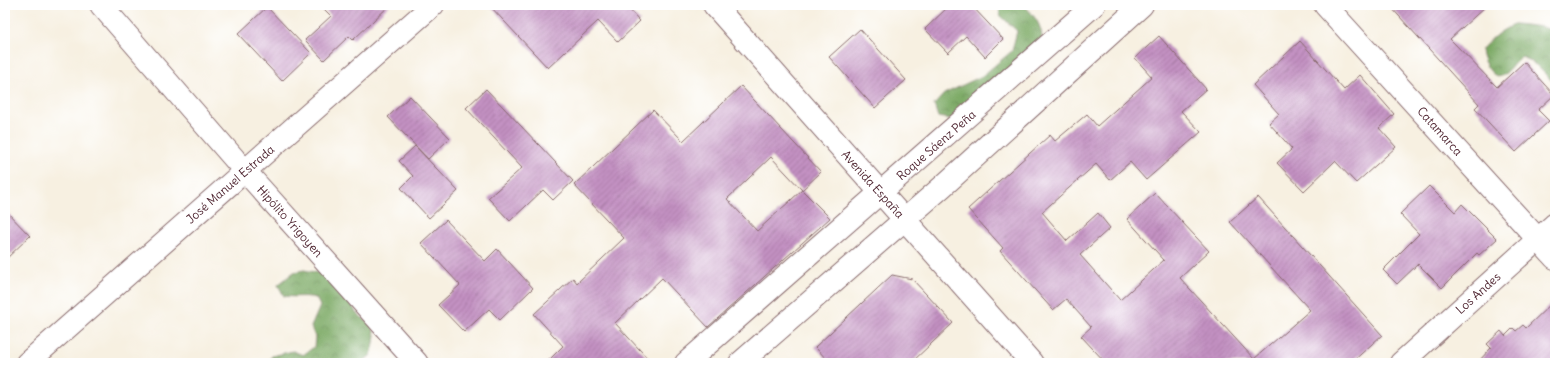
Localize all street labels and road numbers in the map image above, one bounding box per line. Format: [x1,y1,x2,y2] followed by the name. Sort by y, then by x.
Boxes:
[1414,103,1466,159] street label: Catamarca
[893,107,979,183] street label: Roque Sáenz Peña
[183,142,277,226] street label: José Manuel Estrada
[839,147,908,221] street label: Avenida España
[254,182,326,260] street label: Hipólito Yrigoyen
[1453,269,1503,317] street label: Los Andes

